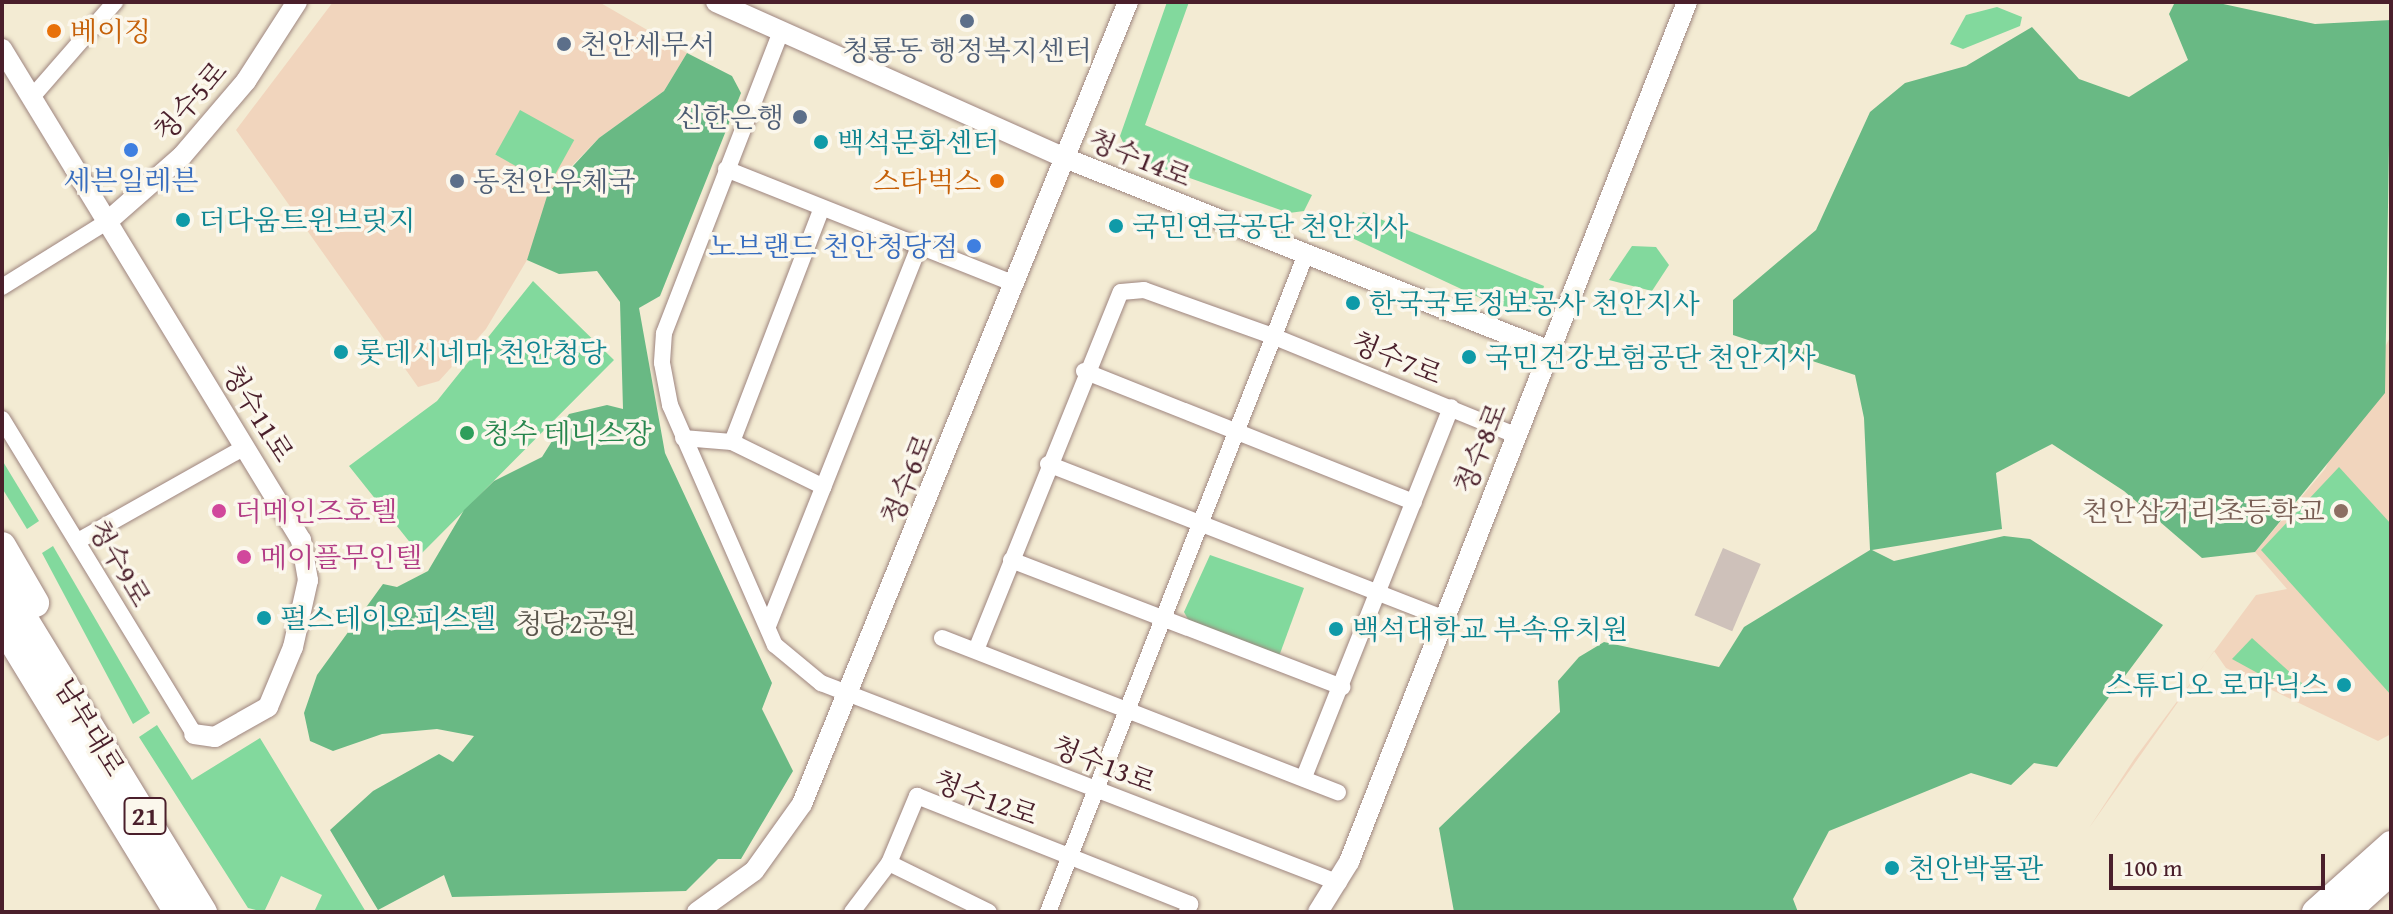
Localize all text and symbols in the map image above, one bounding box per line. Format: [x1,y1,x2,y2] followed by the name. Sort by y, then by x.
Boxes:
[958,12,976,30] marker: 청룡동 행정복지센터
[70,14,151,48] place label: 베이징
[45,22,63,40] marker: 베이징
[580,27,715,61] place label: 천안세무서
[842,33,1092,67] place label: 청룡동 행정복지센터
[555,35,573,53] marker: 천안세무서
[146,54,234,148] street label: 청수5로
[676,100,784,134] place label: 신한은행
[791,108,809,126] marker: 신한은행
[1084,122,1196,194] street label: 청수14로
[837,125,999,159] place label: 백석문화센터
[812,133,830,151] marker: 백석문화센터
[122,141,140,159] marker: 세븐일레븐
[63,163,199,197] place label: 세븐일레븐
[473,164,635,198] place label: 동천안우체국
[873,164,981,198] place label: 스타벅스
[448,172,466,190] marker: 동천안우체국
[988,172,1006,190] marker: 스타벅스
[199,203,415,237] place label: 더다움트윈브릿지
[1132,209,1409,243] place label: 국민연금공단 천안지사
[174,211,192,229] marker: 더다움트윈브릿지
[1107,217,1125,235] marker: 국민연금공단 천안지사
[708,229,958,263] place label: 노브랜드 천안청당점
[965,237,983,255] marker: 노브랜드 천안청당점
[1369,286,1700,320] place label: 한국국토정보공사 천안지사
[1344,294,1362,312] marker: 한국국토정보공사 천안지사
[1347,325,1447,391] street label: 청수7로
[357,335,607,369] place label: 롯데시네마 천안청당
[1485,340,1816,374] place label: 국민건강보험공단 천안지사
[332,343,350,361] marker: 롯데시네마 천안청당
[1460,348,1478,366] marker: 국민건강보험공단 천안지사
[215,358,301,468] street label: 청수11로
[1447,398,1513,498] street label: 청수8로
[483,416,651,450] place label: 청수 테니스장
[458,424,476,442] marker: 청수 테니스장
[874,429,940,529] street label: 청수6로
[235,494,397,528] place label: 더메인즈호텔
[2082,494,2325,528] place label: 천안삼거리초등학교
[210,502,228,520] marker: 더메인즈호텔
[2332,502,2350,520] marker: 천안삼거리초등학교
[82,514,158,612] street label: 청수9로
[260,540,422,574] place label: 메이플무인텔
[235,548,253,566] marker: 메이플무인텔
[280,601,496,635] place label: 펄스테이오피스텔
[515,606,637,640] park label: 청당2공원
[255,609,273,627] marker: 펄스테이오피스텔
[1352,612,1629,646] place label: 백석대학교 부속유치원
[1327,620,1345,638] marker: 백석대학교 부속유치원
[2105,668,2328,702] place label: 스튜디오 로마닉스
[48,672,132,782] street label: 남부대로
[2335,676,2353,694] marker: 스튜디오 로마닉스
[1048,729,1160,799] street label: 청수13로
[929,764,1043,832] street label: 청수12로
[123,794,167,838] road number: 21
[2113,838,2329,888] scale bar
[2123,850,2183,885] text: 100 m
[1908,851,2043,885] place label: 천안박물관
[1883,859,1901,877] marker: 천안박물관

